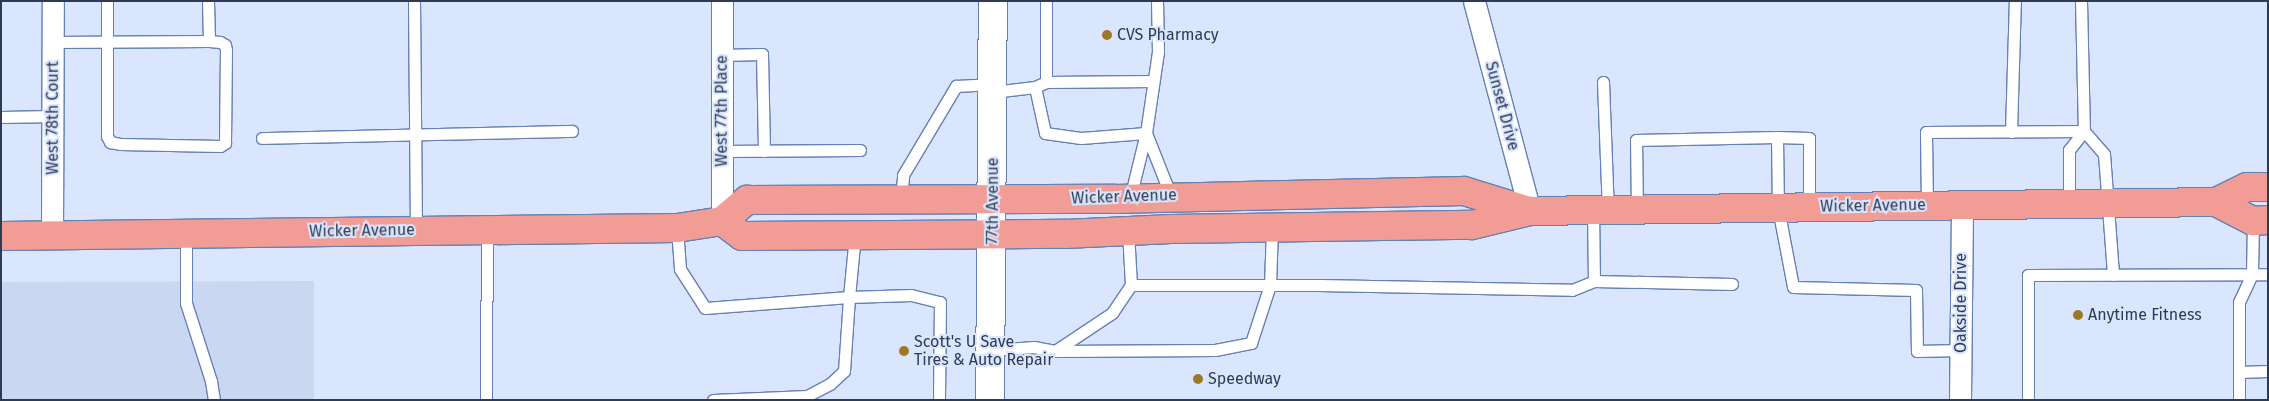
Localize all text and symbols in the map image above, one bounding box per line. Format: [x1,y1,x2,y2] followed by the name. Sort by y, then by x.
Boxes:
[1117,25,1219,45] place label: CVS Pharmacy
[1101,29,1113,41] marker: CVS Pharmacy
[712,55,732,167] street label: West 77th Place
[1481,60,1523,152] street label: Sunset Drive
[43,61,63,175] street label: West 78th Court
[983,158,1003,244] street label: 77th Avenue
[1071,186,1177,208] street label: Wicker Avenue
[1820,195,1926,217] street label: Wicker Avenue
[309,220,415,242] street label: Wicker Avenue
[1951,253,1971,353] street label: Oakside Drive
[2088,305,2202,325] place label: Anytime Fitness
[2072,309,2084,321] marker: Anytime Fitness
[914,332,1053,370] place label: Scott's U Save Tires & Auto Repair
[898,345,910,357] marker: Scott's U Save Tires & Auto Repair
[1208,369,1281,389] place label: Speedway
[1192,373,1204,385] marker: Speedway

